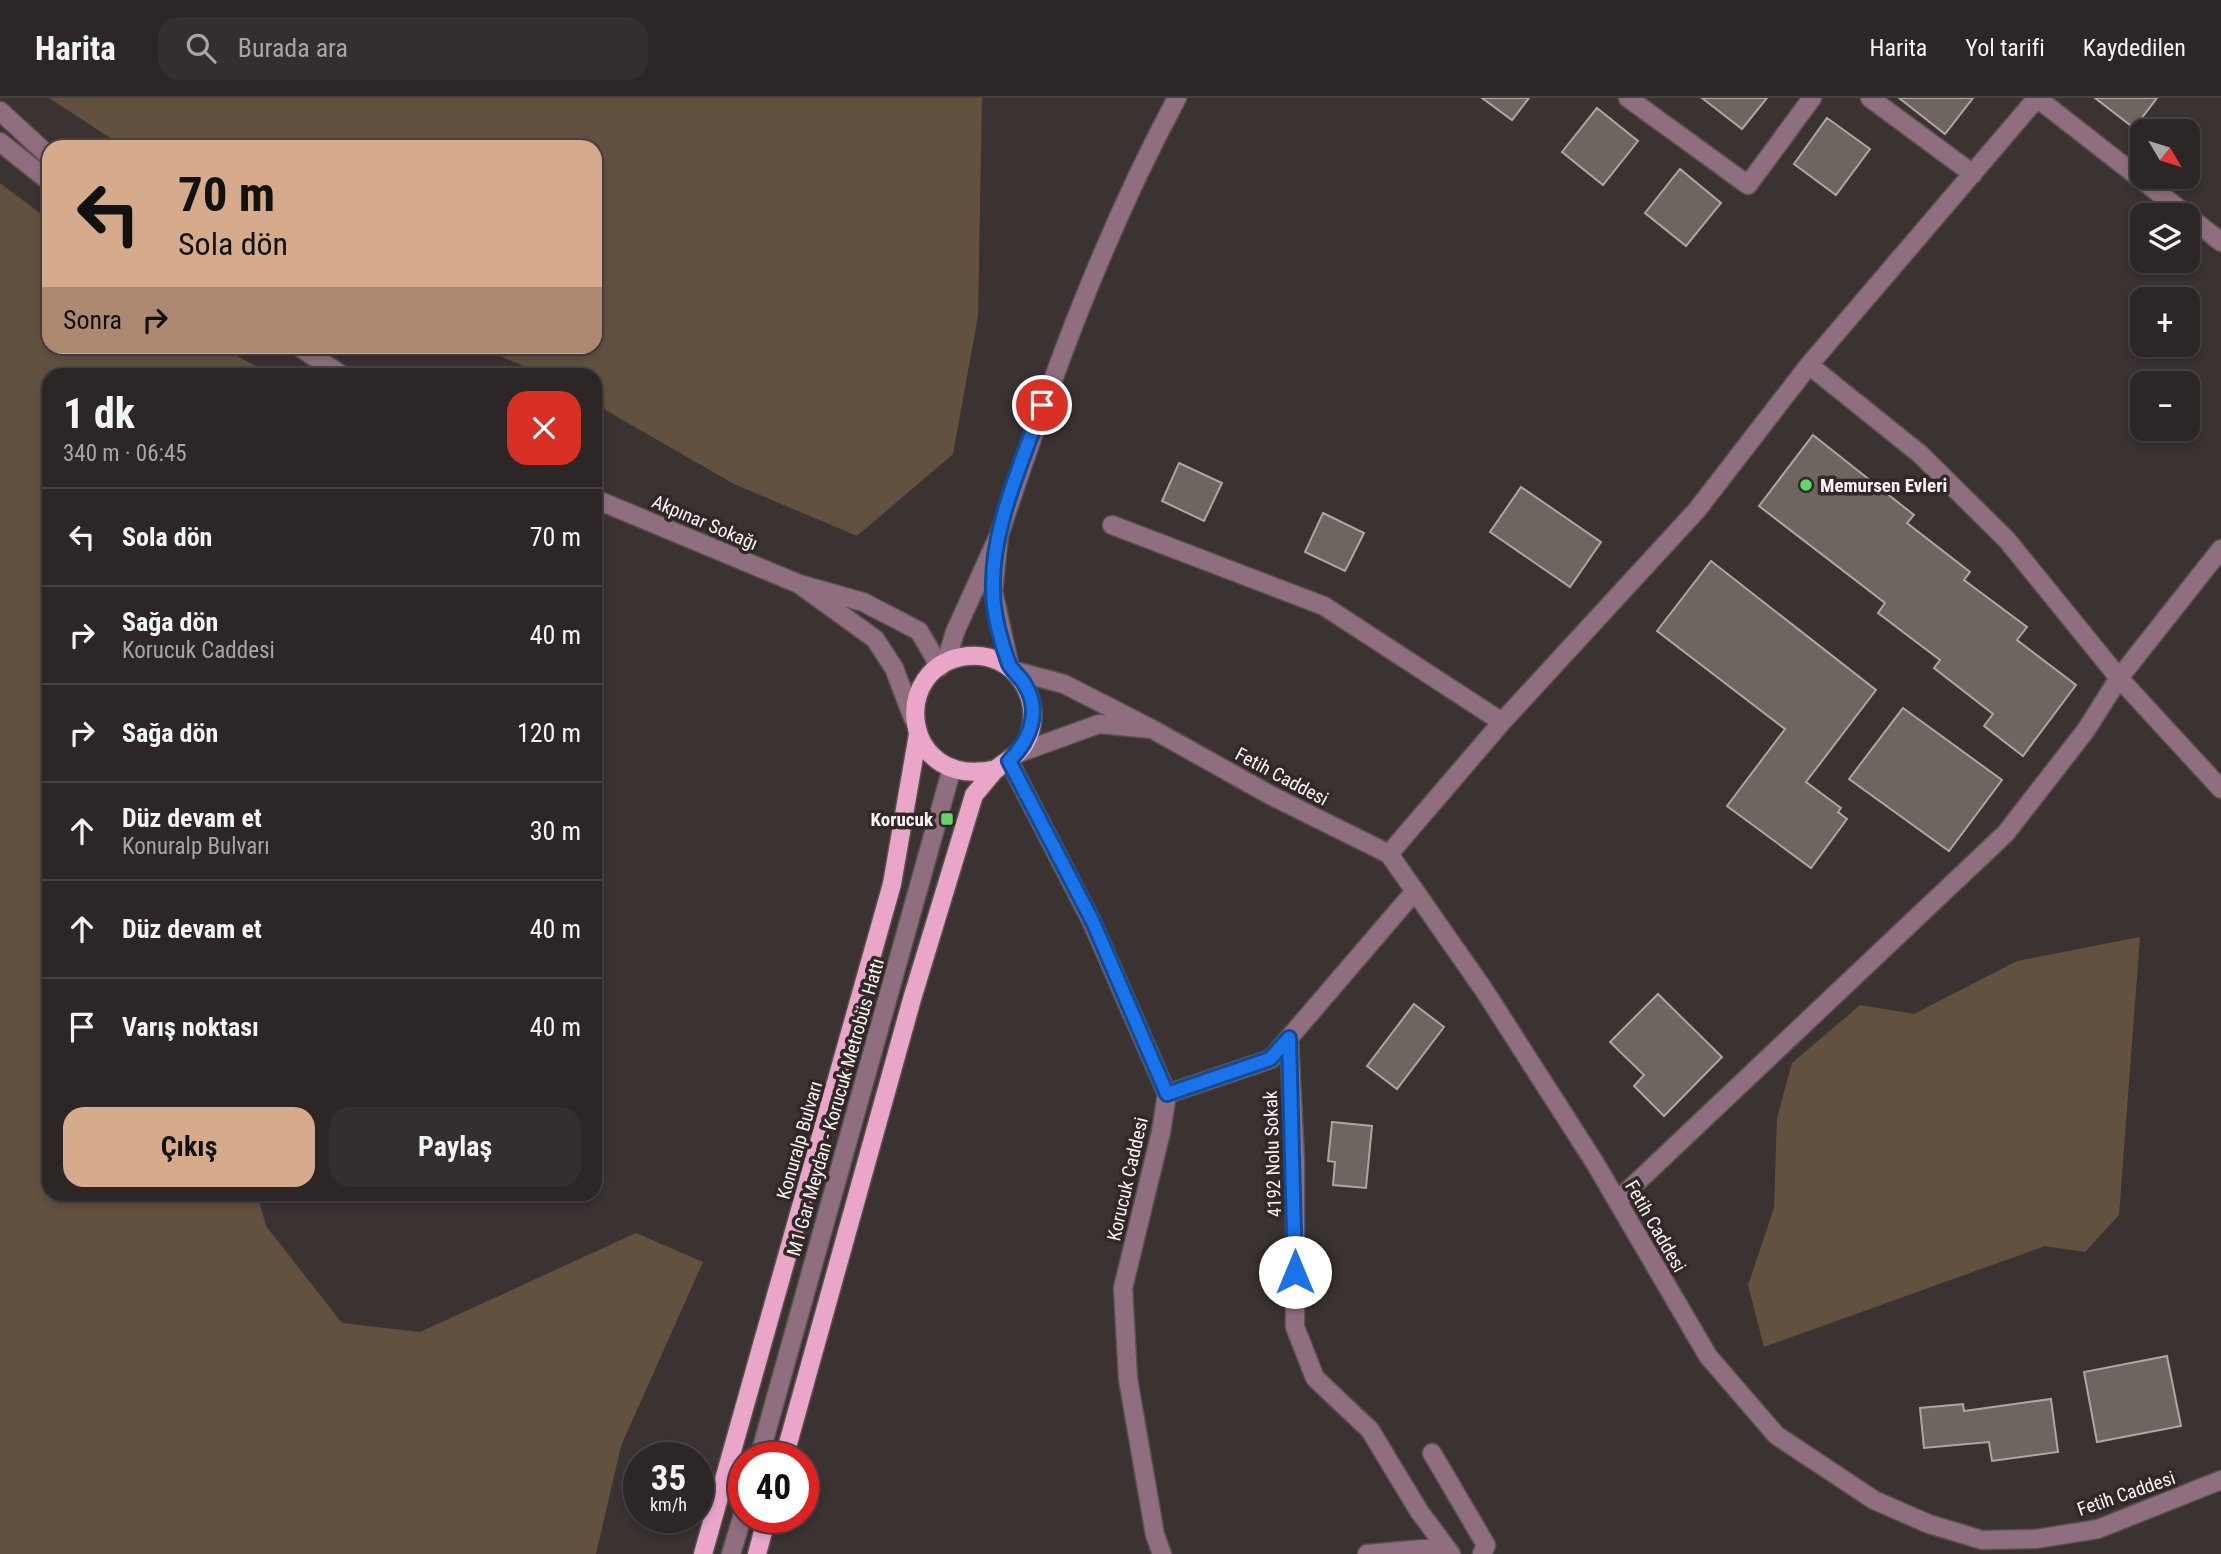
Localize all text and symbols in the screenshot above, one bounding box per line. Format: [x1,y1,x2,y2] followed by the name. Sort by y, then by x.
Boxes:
[158,17,648,80] search box
[35,29,116,68] text: Harita
[182,29,220,67] icon: search
[238,33,348,63] text: Burada ara
[1870,34,1927,62] text: Harita
[1965,34,2045,62] text: Yol tarifi
[2083,34,2186,62] text: Kaydedilen
[2130,119,2200,189] north arrow
[2130,119,2200,441] map controls
[178,166,275,223] text: 70 m
[63,168,154,259] icon: left
[2130,203,2200,273] button: layers
[178,225,288,263] text: Sola dön
[2130,287,2200,357] button: +
[136,301,174,339] icon: right
[63,305,122,335] text: Sonra
[2130,371,2200,441] button: −
[1012,375,1072,435] pin
[1023,386,1061,424] icon: arrive
[63,389,135,438] text: 1 dk
[507,391,581,465] button: close
[63,440,187,467] text: 340 m · 06:45
[1820,474,1947,497] place label: Memursen Evleri
[1798,477,1814,493] marker: Memursen Evleri
[648,490,761,555] street label: Akpınar Sokağı
[63,518,101,556] icon: left
[122,522,212,552] text: Sola dön
[530,522,581,552] text: 70 m
[122,607,218,637] text: Sağa dön
[63,616,101,654] icon: right
[530,620,581,650] text: 40 m
[122,637,275,664] text: Korucuk Caddesi
[63,714,101,752] icon: right
[122,718,218,748] text: Sağa dön
[517,718,581,748] text: 120 m
[1231,742,1332,811] street label: Fetih Caddesi
[122,803,262,833] text: Düz devam et
[870,808,934,831] place label: Korucuk
[939,811,955,827] marker: Korucuk
[63,812,101,850] icon: ahead
[530,816,581,846] text: 30 m
[122,833,270,860] text: Konuralp Bulvarı
[63,910,101,948] icon: ahead
[122,914,262,944] text: Düz devam et
[530,914,581,944] text: 40 m
[782,956,889,1259] street label: M1 Gar Meydan - Korucuk Metrobüs Hattı
[63,1008,101,1046] icon: arrive
[122,1012,259,1042] text: Varış noktası
[530,1012,581,1042] text: 40 m
[772,1078,827,1202] street label: Konuralp Bulvarı
[1259,1090,1286,1218] street label: 4192 Nolu Sokak
[63,1107,315,1187] button: Çıkış
[329,1107,581,1187] button: Paylaş
[1102,1115,1153,1243] street label: Korucuk Caddesi
[1620,1176,1691,1276] street label: Fetih Caddesi
[1258,1235,1332,1309] position arrow
[728,1442,819,1533] speed limit sign: 40
[651,1458,686,1499] text: 35
[2074,1466,2178,1521] street label: Fetih Caddesi
[650,1494,687,1515] text: km/h

